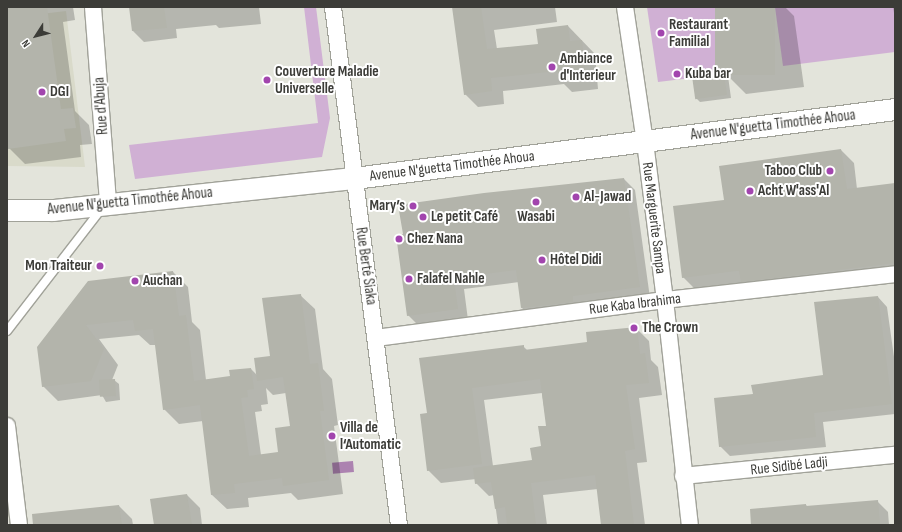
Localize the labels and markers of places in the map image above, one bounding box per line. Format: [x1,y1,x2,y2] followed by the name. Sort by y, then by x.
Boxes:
[669,15,728,50] place label: Restaurant Familial
[656,28,666,38] marker: Restaurant Familial
[560,49,616,84] place label: Ambiance d'Interieur
[275,62,379,97] place label: Couverture Maladie Universelle
[547,62,557,72] marker: Ambiance d'Interieur
[685,65,731,83] place label: Kuba bar
[672,69,682,79] marker: Kuba bar
[262,75,272,85] marker: Couverture Maladie Universelle
[50,83,69,101] place label: DGI
[37,87,47,97] marker: DGI
[765,162,822,180] place label: Taboo Club
[825,166,835,176] marker: Taboo Club
[758,182,829,200] place label: Acht W'ass'Al
[745,186,755,196] marker: Acht W'ass'Al
[584,188,631,206] place label: Al-Jawad
[571,192,581,202] marker: Al-Jawad
[370,197,405,215] place label: Mary’s
[531,197,541,207] marker: Wasabi
[408,201,418,211] marker: Mary’s
[431,208,498,226] place label: Le petit Café
[517,208,555,226] place label: Wasabi
[418,212,428,222] marker: Le petit Café
[407,230,463,248] place label: Chez Nana
[394,234,404,244] marker: Chez Nana
[550,251,602,269] place label: Hôtel Didi
[537,255,547,265] marker: Hôtel Didi
[25,257,92,275] place label: Mon Traiteur
[95,261,105,271] marker: Mon Traiteur
[417,270,485,288] place label: Falafel Nahle
[143,272,182,290] place label: Auchan
[404,274,414,284] marker: Falafel Nahle
[130,276,140,286] marker: Auchan
[642,319,698,337] place label: The Crown
[629,323,639,333] marker: The Crown
[340,418,401,453] place label: Villa de l‘Automatic
[327,431,337,441] marker: Villa de l‘Automatic

